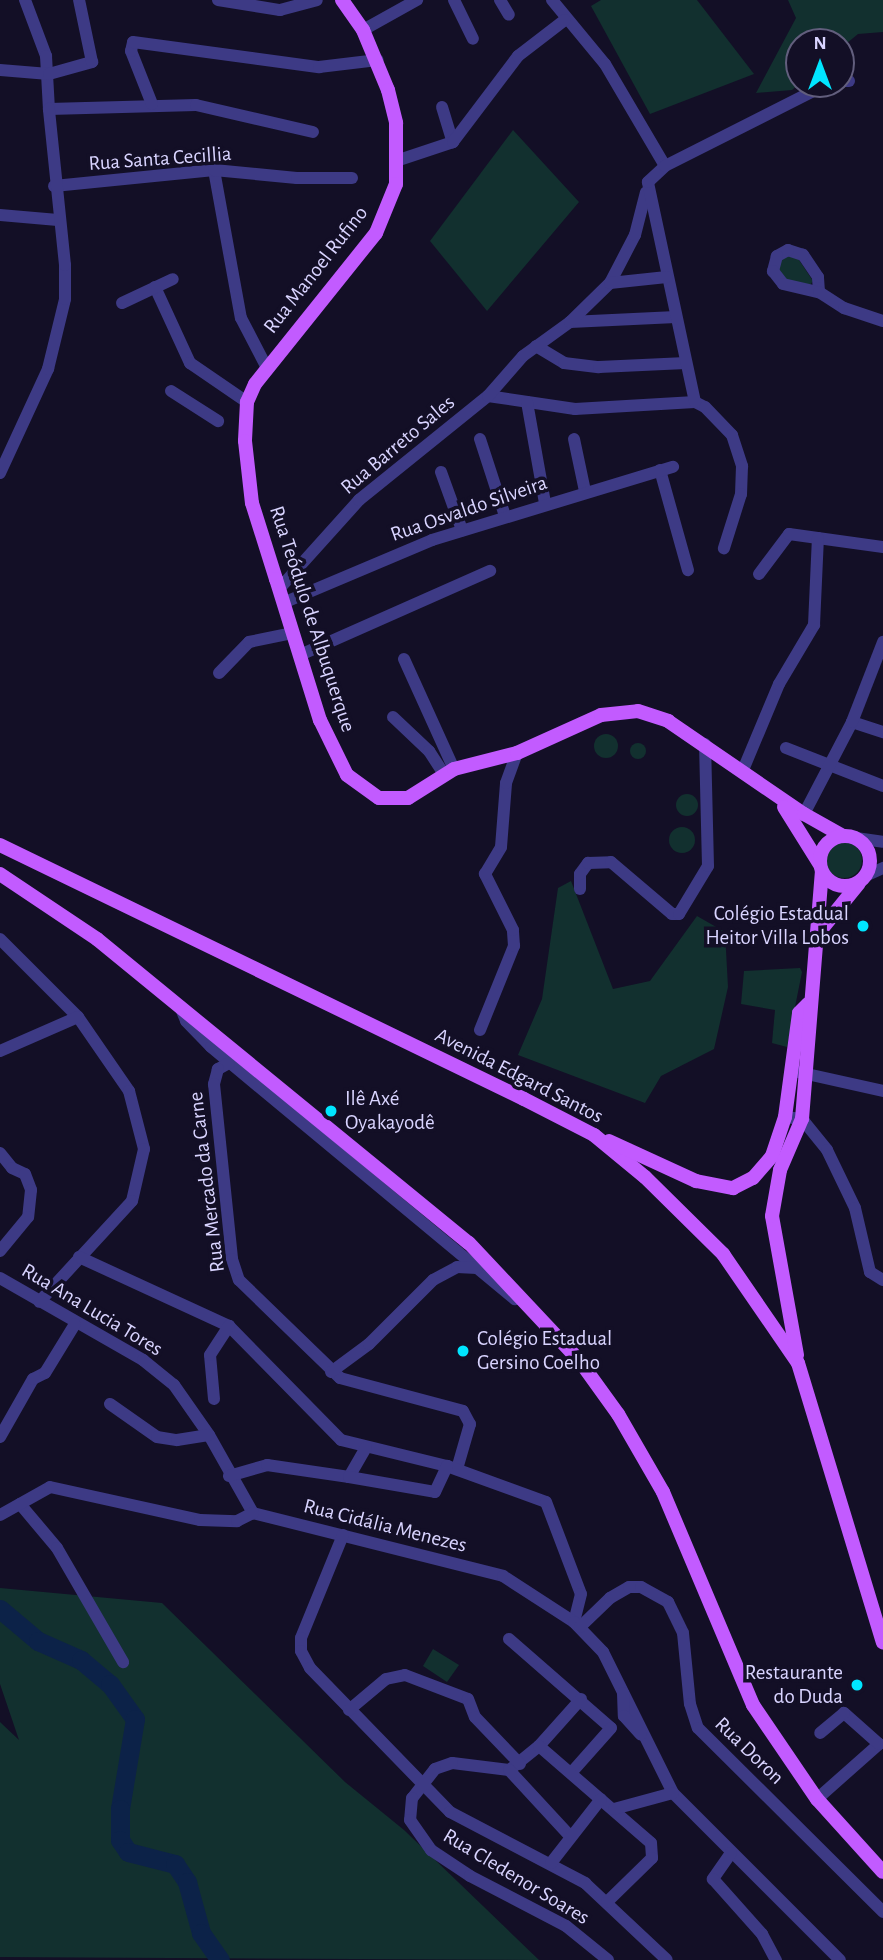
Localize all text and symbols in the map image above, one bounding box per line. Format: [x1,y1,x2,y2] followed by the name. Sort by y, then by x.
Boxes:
[785,28,855,98] north arrow
[813,34,827,53] text: N
[88,141,232,177] street label: Rua Santa Cecillia
[258,201,374,339] street label: Rua Manoel Rufino
[336,390,460,500] street label: Rua Barreto Sales
[387,470,551,548] street label: Rua Osvaldo Silveira
[264,503,360,735] street label: Rua Teódulo de Albuquerque
[705,901,849,951] place label: Colégio Estadual Heitor Villa Lobos
[855,918,871,934] marker: Colégio Estadual Heitor Villa Lobos
[431,1023,607,1129] street label: Avenida Edgard Santos
[345,1086,435,1136] place label: Ilê Axé Oyakayodê
[183,1090,231,1274] street label: Rua Mercado da Carne
[323,1103,339,1119] marker: Ilê Axé Oyakayodê
[17,1258,167,1362] street label: Rua Ana Lucia Tores
[477,1326,612,1376] place label: Colégio Estadual Gersino Coelho
[455,1343,471,1359] marker: Colégio Estadual Gersino Coelho
[301,1494,469,1558] street label: Rua Cidália Menezes
[745,1660,843,1710] place label: Restaurante do Duda
[849,1677,865,1693] marker: Restaurante do Duda
[709,1712,789,1790] street label: Rua Doron
[438,1823,594,1931] street label: Rua Cledenor Soares

